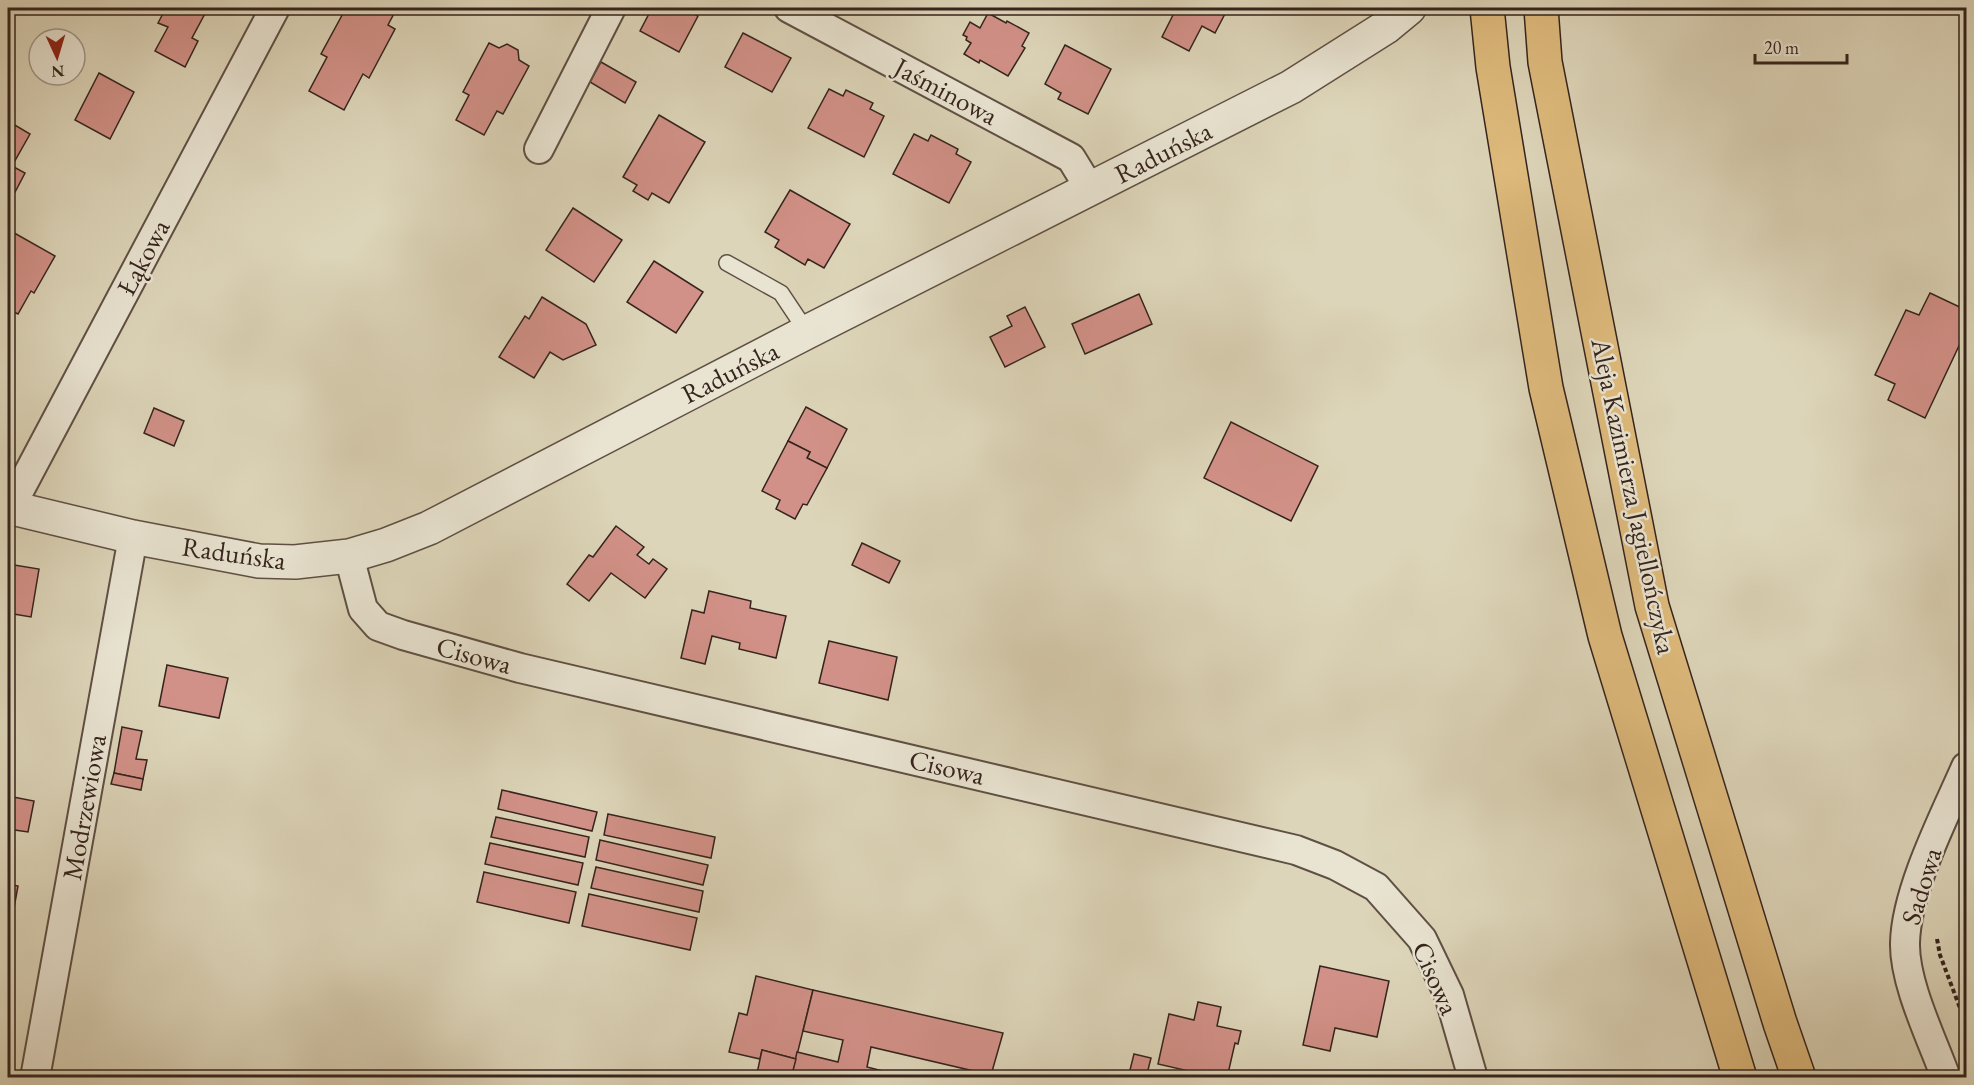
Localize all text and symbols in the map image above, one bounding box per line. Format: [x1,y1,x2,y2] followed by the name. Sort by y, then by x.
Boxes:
[27,27,87,87] north arrow
[1755,27,1846,65] scale bar
[1764,36,1799,59] text: 20 m
[886,48,1004,133] street label: Jaśminowa
[51,61,65,82] text: N
[1109,113,1218,191] street label: Raduńska
[109,213,178,301] street label: Łąkowa
[676,333,785,411] street label: Raduńska
[1583,334,1685,657] street label: Aleja Kazimierza Jagiellończyka
[180,528,288,578] street label: Raduńska
[433,628,516,682] street label: Cisowa
[54,731,114,883] street label: Modrzewiowa
[906,741,988,793] street label: Cisowa
[1893,843,1949,929] street label: Sadowa
[1404,936,1468,1020] street label: Cisowa

